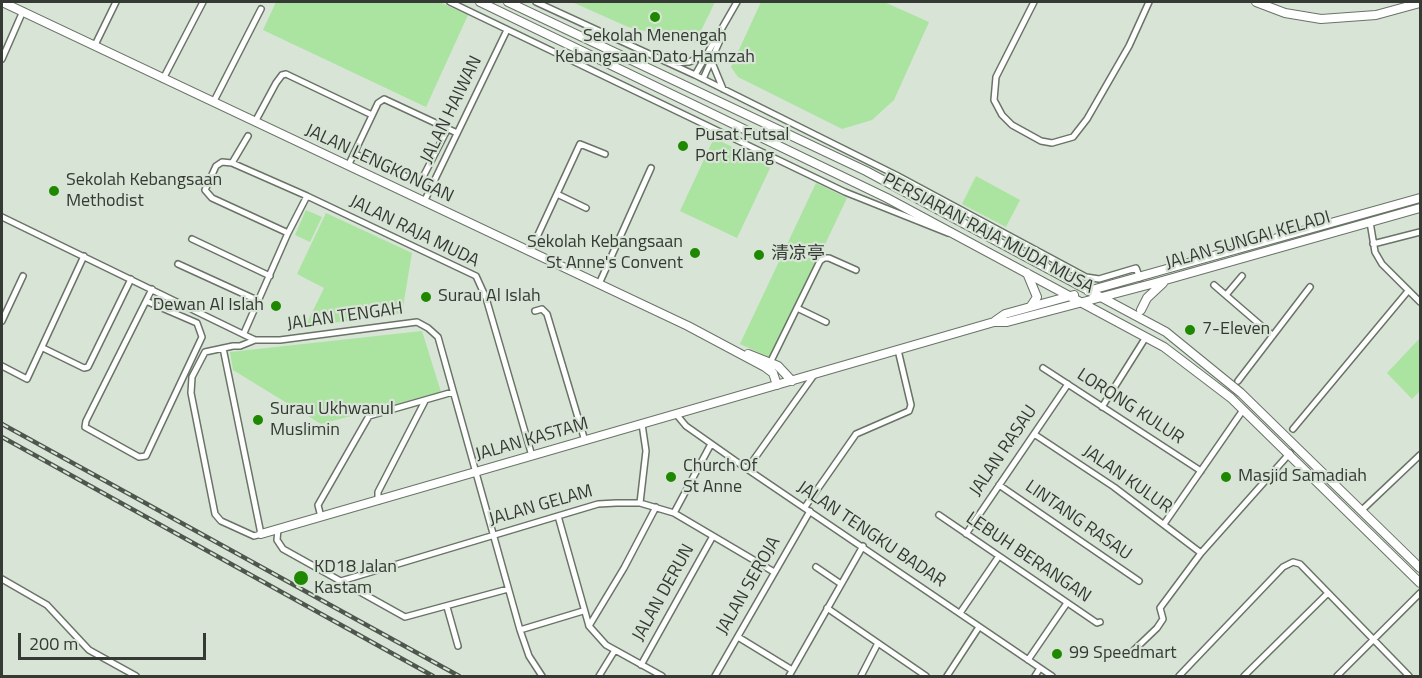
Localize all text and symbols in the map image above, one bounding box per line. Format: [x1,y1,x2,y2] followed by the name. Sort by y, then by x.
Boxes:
[648,10,662,24] marker: Sekolah Menengah Kebangsaan Dato Hamzah
[555,26,755,68] place label: Sekolah Menengah Kebangsaan Dato Hamzah
[417,53,487,167] street label: JALAN HAIWAN
[301,120,457,208] street label: JALAN LENGKONGAN
[695,125,789,168] place label: Pusat Futsal Port Klang
[676,139,690,153] marker: Pusat Futsal Port Klang
[879,169,1097,299] street label: PERSIARAN RAJA MUDA MUSA
[66,170,222,213] place label: Sekolah Kebangsaan Methodist
[47,184,61,198] marker: Sekolah Kebangsaan Methodist
[346,191,482,273] street label: JALAN RAJA MUDA
[1163,207,1333,275] street label: JALAN SUNGAI KELADI
[527,232,683,274] place label: Sekolah Kebangsaan St Anne's Convent
[771,244,825,266] place label: 清凉亭
[688,246,702,260] marker: Sekolah Kebangsaan St Anne's Convent
[752,248,766,262] marker: 清凉亭
[438,286,541,308] place label: Surau Al Islah
[419,290,433,304] marker: Surau Al Islah
[153,295,264,317] place label: Dewan Al Islah
[286,298,404,336] street label: JALAN TENGAH
[269,299,283,313] marker: Dewan Al Islah
[1202,319,1270,341] place label: 7-Eleven
[1183,323,1197,337] marker: 7-Eleven
[1072,364,1188,450] street label: LORONG KULUR
[270,399,394,442] place label: Surau Ukhwanul Muslimin
[966,402,1042,500] street label: JALAN RASAU
[251,413,265,427] marker: Surau Ukhwanul Muslimin
[473,414,591,466] street label: JALAN KASTAM
[1078,441,1176,519] street label: JALAN KULUR
[683,456,757,498] place label: Church Of St Anne
[1238,466,1367,488] place label: Masjid Samadiah
[664,470,678,484] marker: Church Of St Anne
[1219,470,1233,484] marker: Masjid Samadiah
[1021,476,1135,566] street label: LINTANG RASAU
[793,477,949,593] street label: JALAN TENGKU BADAR
[487,481,595,531] street label: JALAN GELAM
[961,508,1095,608] street label: LEBUH BERANGAN
[712,533,786,639] street label: JALAN SEROJA
[628,541,700,645] street label: JALAN DERUN
[314,557,397,600] place label: KD18 Jalan Kastam
[292,569,310,587] marker: KD18 Jalan Kastam
[21,621,208,659] scale bar
[29,630,78,657] text: 200 m
[1069,643,1177,665] place label: 99 Speedmart
[1050,647,1064,661] marker: 99 Speedmart

